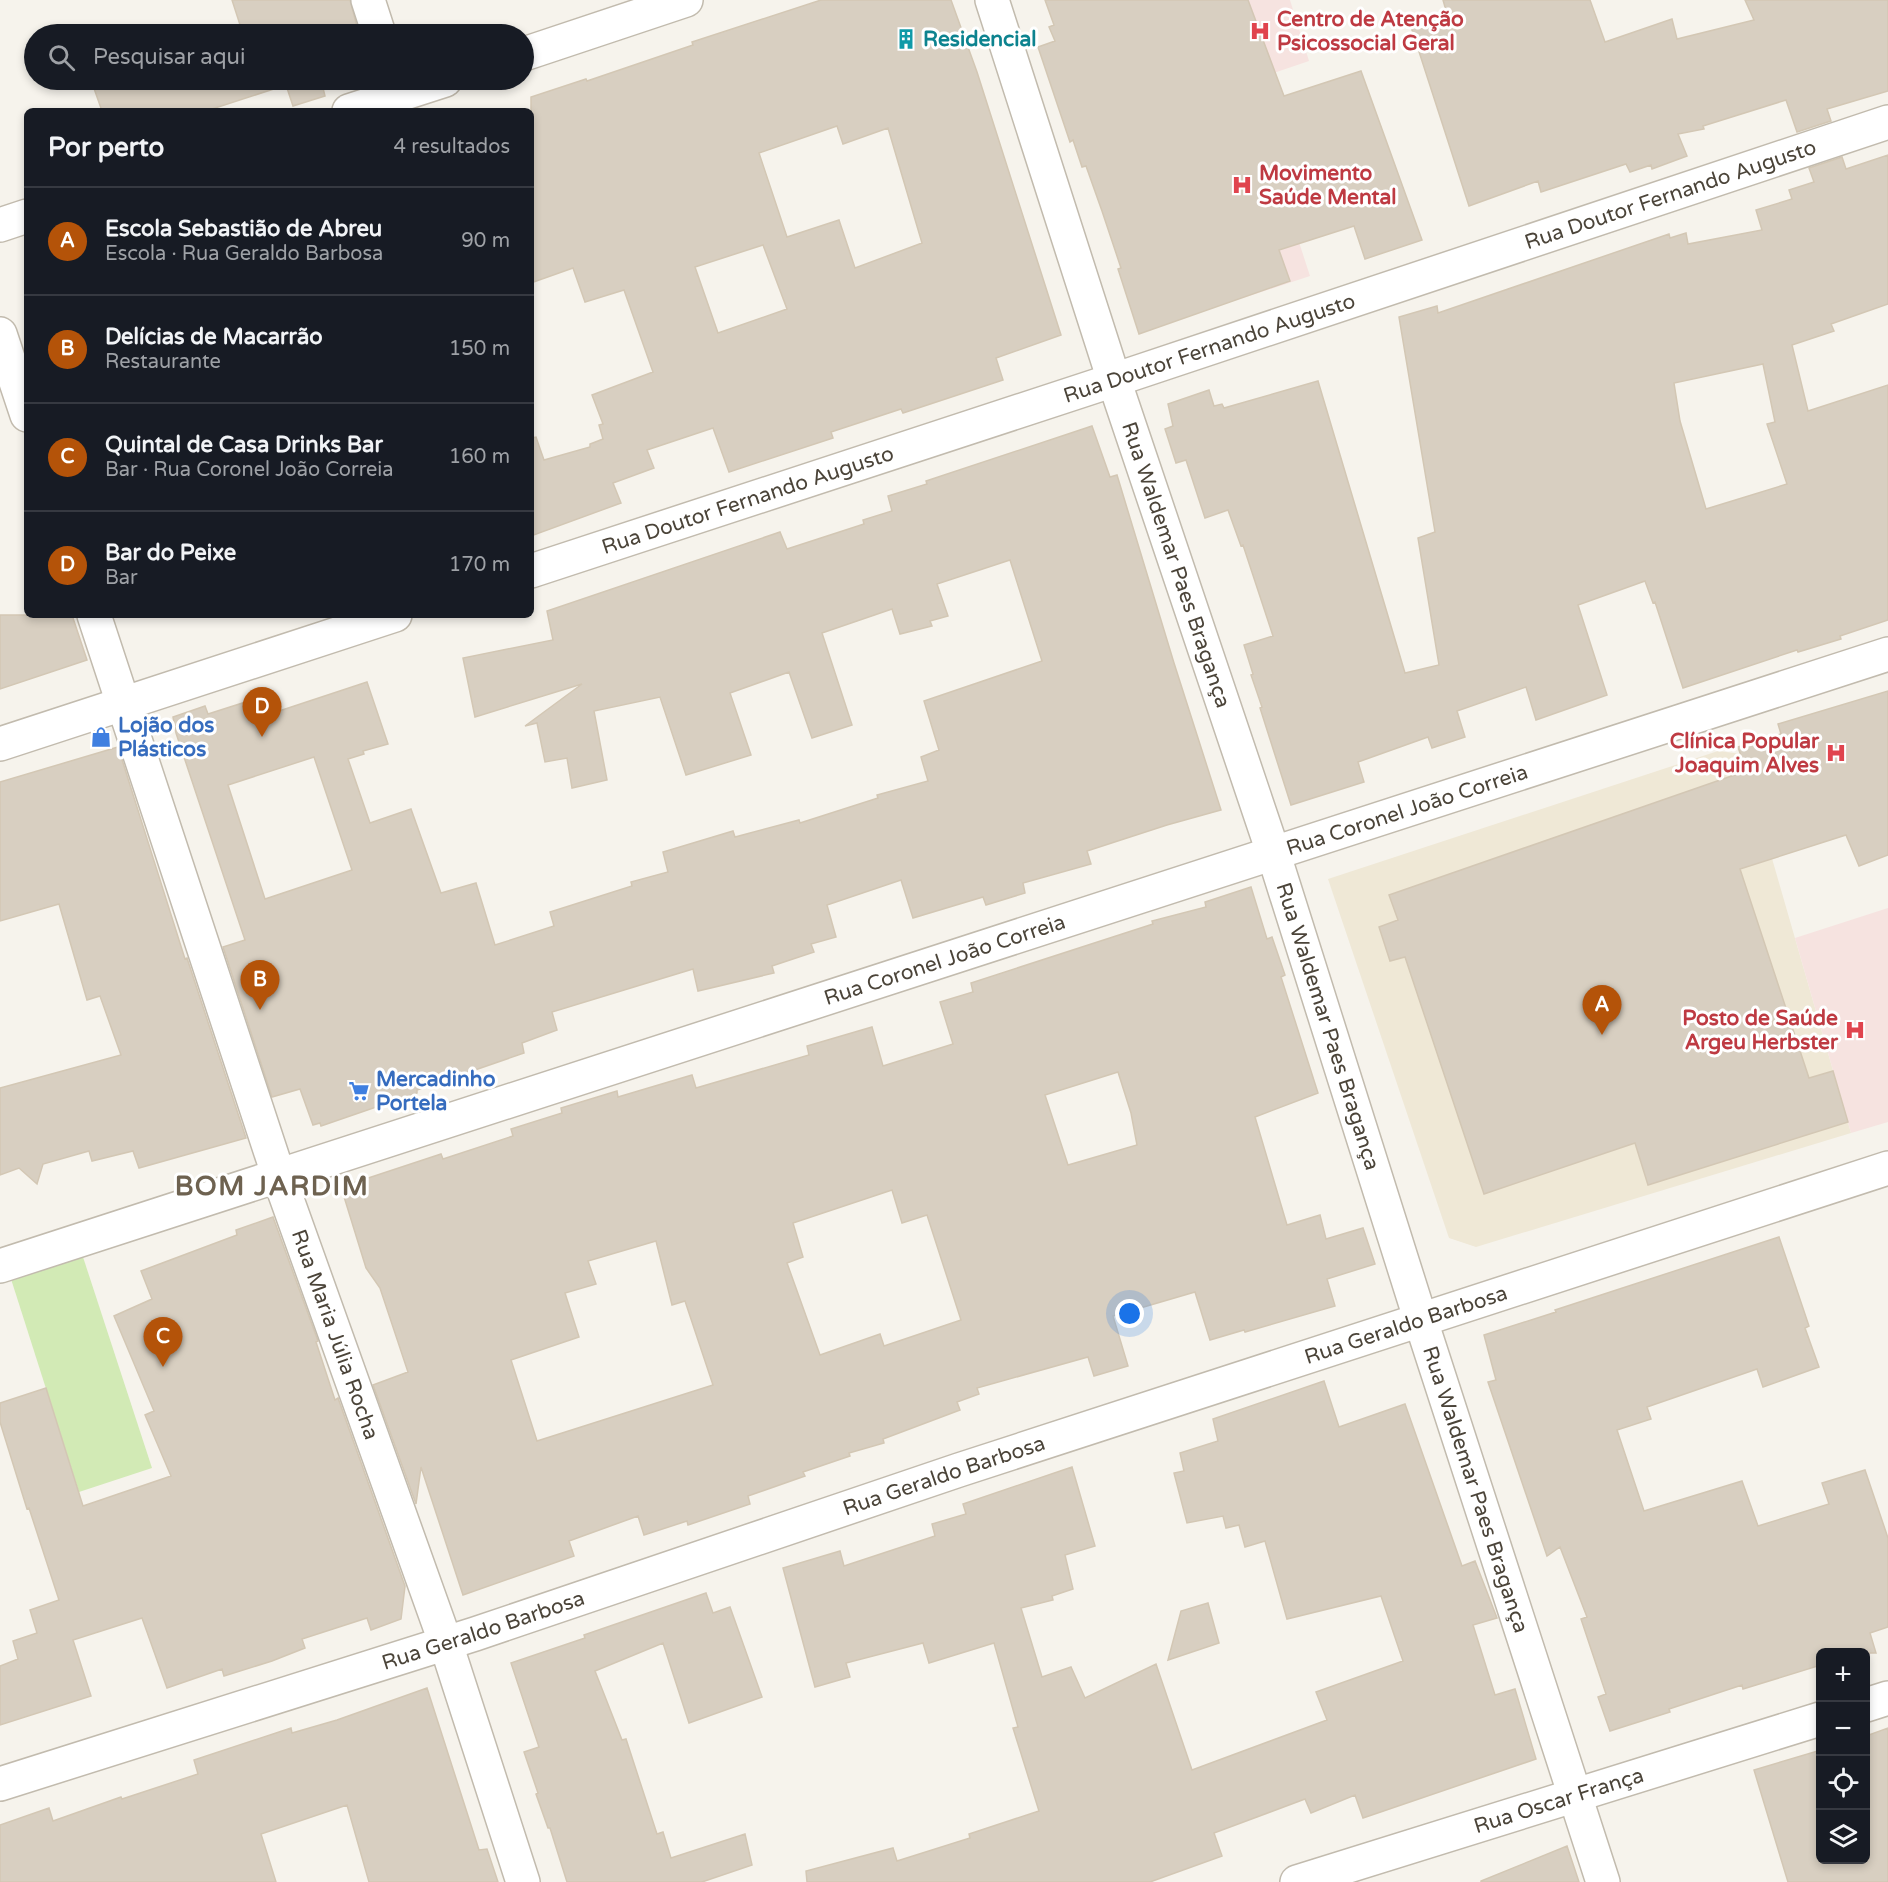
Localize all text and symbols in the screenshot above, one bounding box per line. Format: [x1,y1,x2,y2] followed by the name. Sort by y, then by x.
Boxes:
[1277,7,1464,56] place label: Centro de Atenção Psicossocial Geral
[1248,19,1272,43] hospital icon: Centro de Atenção Psicossocial Geral
[24,24,534,90] search box
[894,27,918,51] building icon: Residencial
[923,27,1037,52] place label: Residencial
[45,41,78,74] icon: search
[93,44,245,70] text: Pesquisar aqui
[48,132,164,163] text: Por perto
[394,135,510,159] text: 4 resultados
[1522,135,1820,255] street label: Rua Doutor Fernando Augusto
[1259,161,1397,210] place label: Movimento Saúde Mental
[1230,173,1254,197] hospital icon: Movimento Saúde Mental
[105,216,382,242] text: Escola Sebastião de Abreu
[60,229,75,253] text: A
[461,229,510,253] text: 90 m
[105,242,383,266] text: Escola · Rua Geraldo Barbosa
[1060,288,1359,409] street label: Rua Doutor Fernando Augusto
[105,324,323,350] text: Delícias de Macarrão
[61,337,74,361] text: B
[449,337,510,361] text: 150 m
[105,350,221,374] text: Restaurante
[1116,419,1236,711] street label: Rua Waldemar Paes Bragança
[105,432,383,458] text: Quintal de Casa Drinks Bar
[599,441,897,560] street label: Rua Doutor Fernando Augusto
[61,445,74,469] text: C
[449,445,510,469] text: 160 m
[105,458,394,482] text: Bar · Rua Coronel João Correia
[105,540,236,566] text: Bar do Peixe
[60,553,75,577] text: D
[449,553,510,577] text: 170 m
[105,566,138,590] text: Bar
[242,688,282,737] pin: D
[118,713,214,762] place label: Lojão dos Plásticos
[89,725,113,749] shop icon: Lojão dos Plásticos
[1670,729,1820,778] place label: Clínica Popular Joaquim Alves
[1824,741,1848,765] hospital icon: Clínica Popular Joaquim Alves
[1283,760,1531,861] street label: Rua Coronel João Correia
[1270,880,1385,1173] street label: Rua Waldemar Paes Bragança
[821,909,1069,1011] street label: Rua Coronel João Correia
[240,960,280,1010] pin: B
[1582,986,1622,1035] pin: A
[1682,1006,1839,1055] place label: Posto de Saúde Argeu Herbster
[1843,1018,1867,1042] hospital icon: Posto de Saúde Argeu Herbster
[376,1067,496,1116] place label: Mercadinho Portela
[347,1079,371,1103] supermarket icon: Mercadinho Portela
[175,1170,369,1203] district label: BOM JARDIM
[286,1226,384,1443] street label: Rua Maria Júlia Rocha
[1301,1281,1511,1370] street label: Rua Geraldo Barbosa
[1115,1299,1144,1328] your location
[144,1318,182,1367] pin: C
[1417,1343,1533,1636] street label: Rua Waldemar Paes Bragança
[840,1431,1048,1521] street label: Rua Geraldo Barbosa
[379,1586,588,1676] street label: Rua Geraldo Barbosa
[1816,1648,1870,1864] map controls
[1816,1648,1870,1702] button: +
[1816,1702,1870,1756] button: −
[1816,1756,1870,1810] button: locate
[1471,1763,1647,1839] street label: Rua Oscar França
[1816,1810,1870,1864] button: layers

